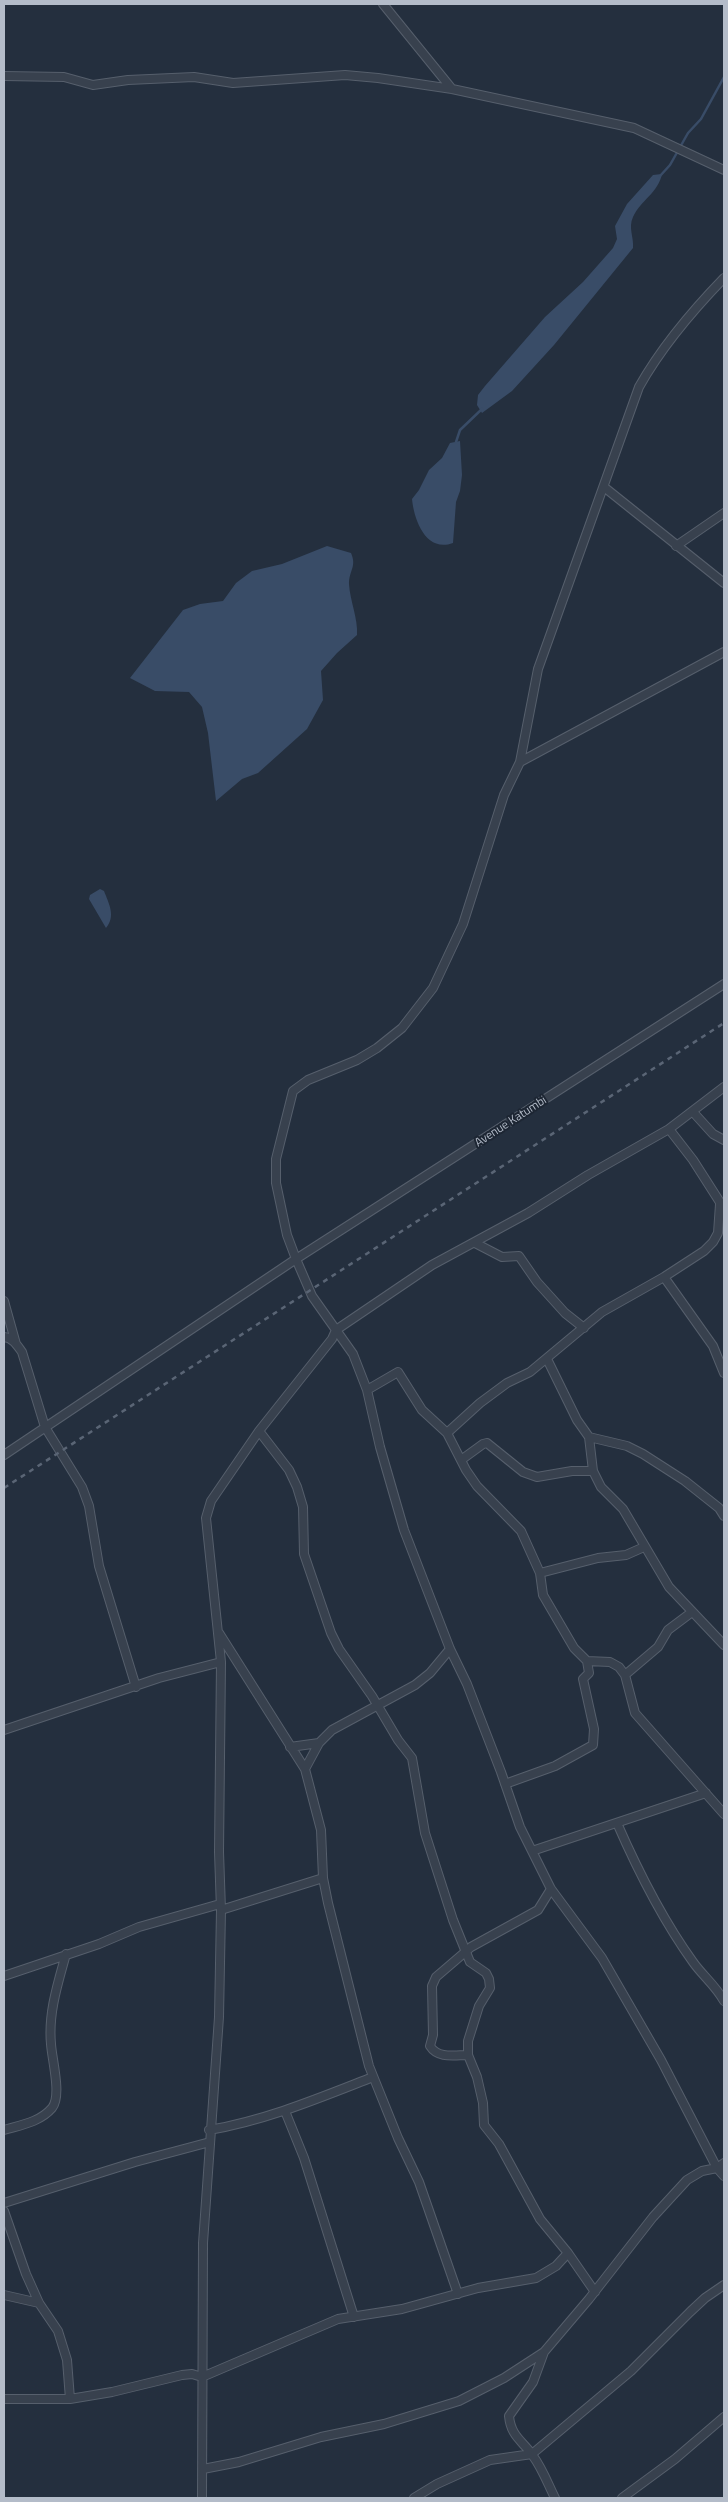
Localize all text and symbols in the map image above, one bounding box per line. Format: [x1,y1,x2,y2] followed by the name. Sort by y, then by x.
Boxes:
[472,1093,550,1151] street label: Avenue Katumbi

